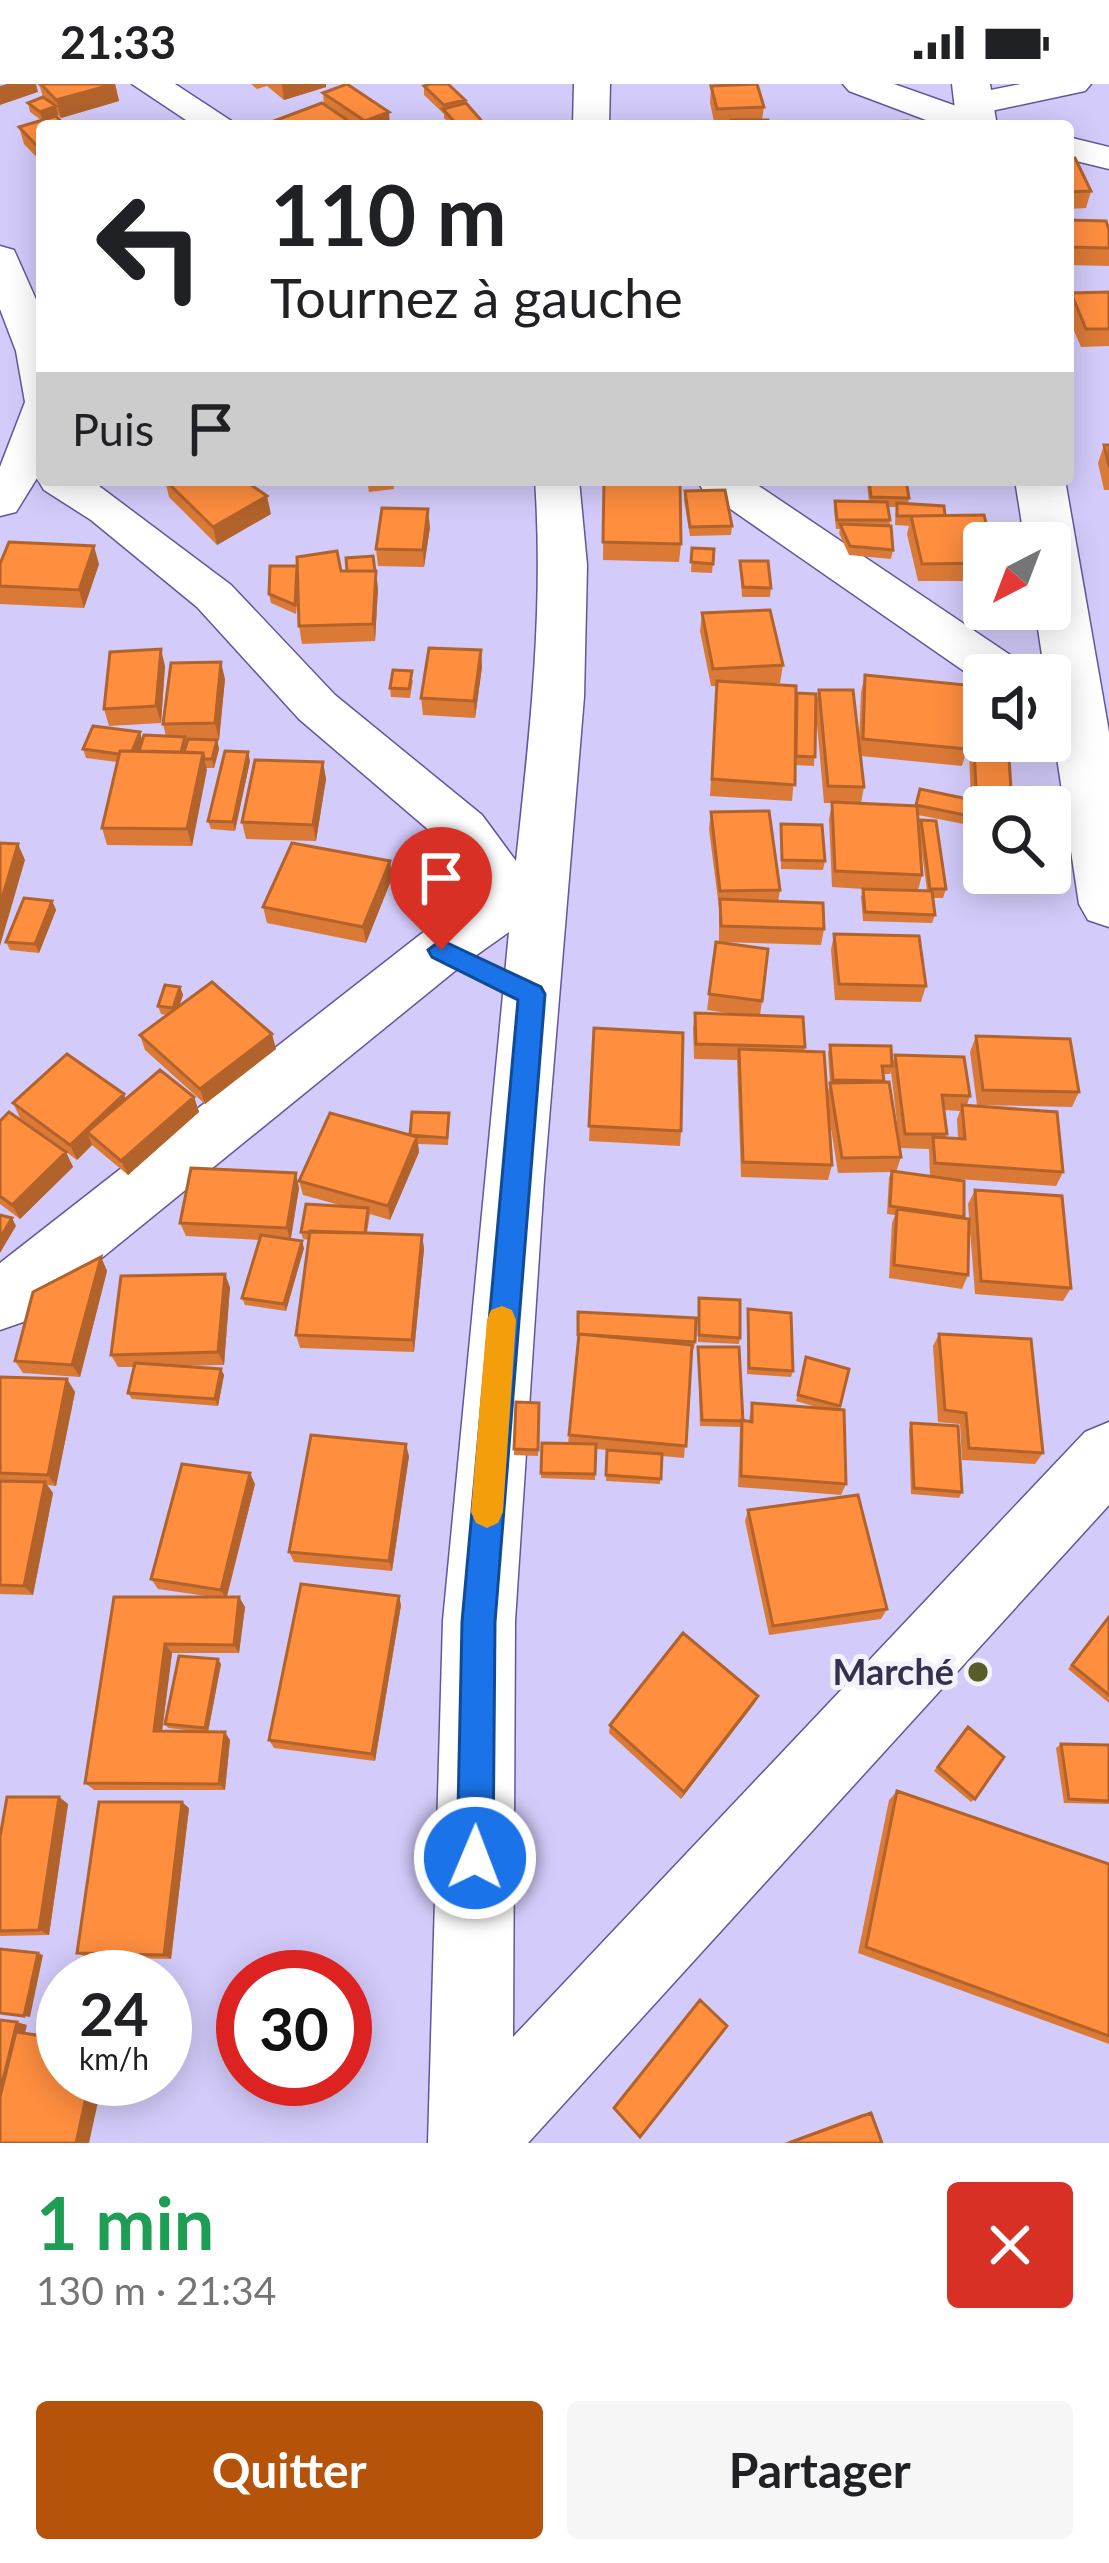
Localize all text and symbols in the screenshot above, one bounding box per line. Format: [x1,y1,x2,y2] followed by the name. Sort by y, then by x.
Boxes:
[60,15,176,69] text: 21:33
[270,163,507,264] text: 110 m
[72,168,228,324] icon: left
[270,265,683,330] text: Tournez à gauche
[178,396,244,462] icon: arrive
[72,402,154,456] text: Puis
[963,522,1071,630] north arrow
[963,522,1071,894] map controls
[963,654,1071,762] button: sound
[963,786,1071,894] button: search
[390,827,492,950] pin
[408,845,474,911] icon: arrive
[832,1649,954,1693] place label: Marché
[965,1659,991,1685] marker: Marché
[412,1795,538,1921] position arrow
[216,1950,372,2106] speed limit sign: 30
[79,1977,149,2049] text: 24
[79,2040,149,2076] text: km/h
[36,2179,214,2265] text: 1 min
[947,2182,1073,2308] button: close
[36,2267,276,2313] text: 130 m · 21:34
[36,2401,543,2539] button: Quitter
[567,2401,1073,2539] button: Partager

